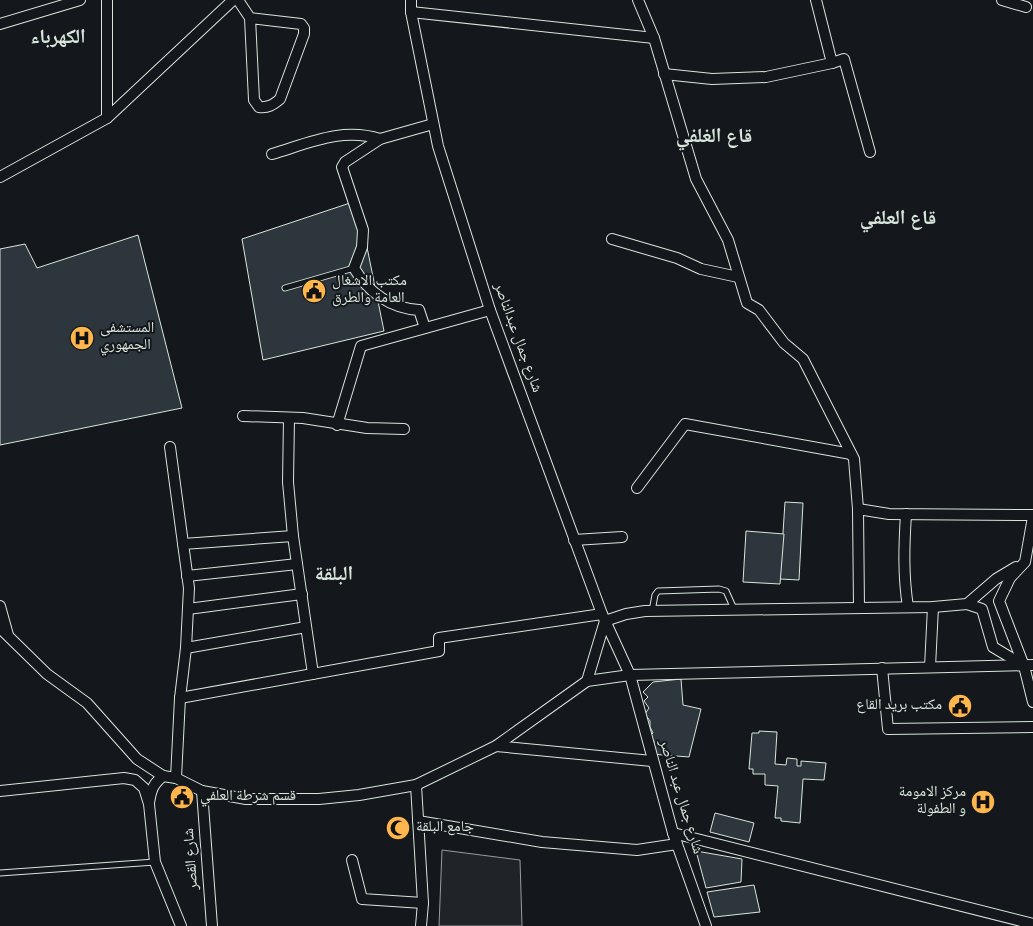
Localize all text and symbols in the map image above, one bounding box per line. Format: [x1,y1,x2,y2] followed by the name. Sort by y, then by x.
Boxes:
[30,22,86,56] district label: الكهرباء
[676,121,752,155] district label: قاع الغلفي
[860,203,936,237] district label: قاع العلفي
[332,269,407,312] place label: مكتب الاشغال العامة والطرق
[301,278,327,304] public building icon: مكتب الاشغال العامة والطرق
[485,278,549,397] street label: شارع جمال عبدالناصر
[100,316,154,359] place label: المستشفى الجمهوري
[69,325,95,351] hospital icon: المستشفى الجمهوري
[315,559,353,593] district label: البلقة
[856,693,942,719] place label: مكتب بريد القاع
[947,693,973,719] public building icon: مكتب بريد القاع
[650,735,710,858] street label: شارع جمال عبد الناصر
[899,780,966,823] place label: مركز الامومة و الطفولة
[169,784,195,810] public building icon: قسم شرطة العلفي
[200,784,296,810] place label: قسم شرطة العلفي
[970,789,996,815] hospital icon: مركز الامومة و الطفولة
[385,815,411,841] mosque icon: جامع البلقة
[416,815,474,841] place label: جامع البلقة
[177,827,207,892] street label: شارع القصر

